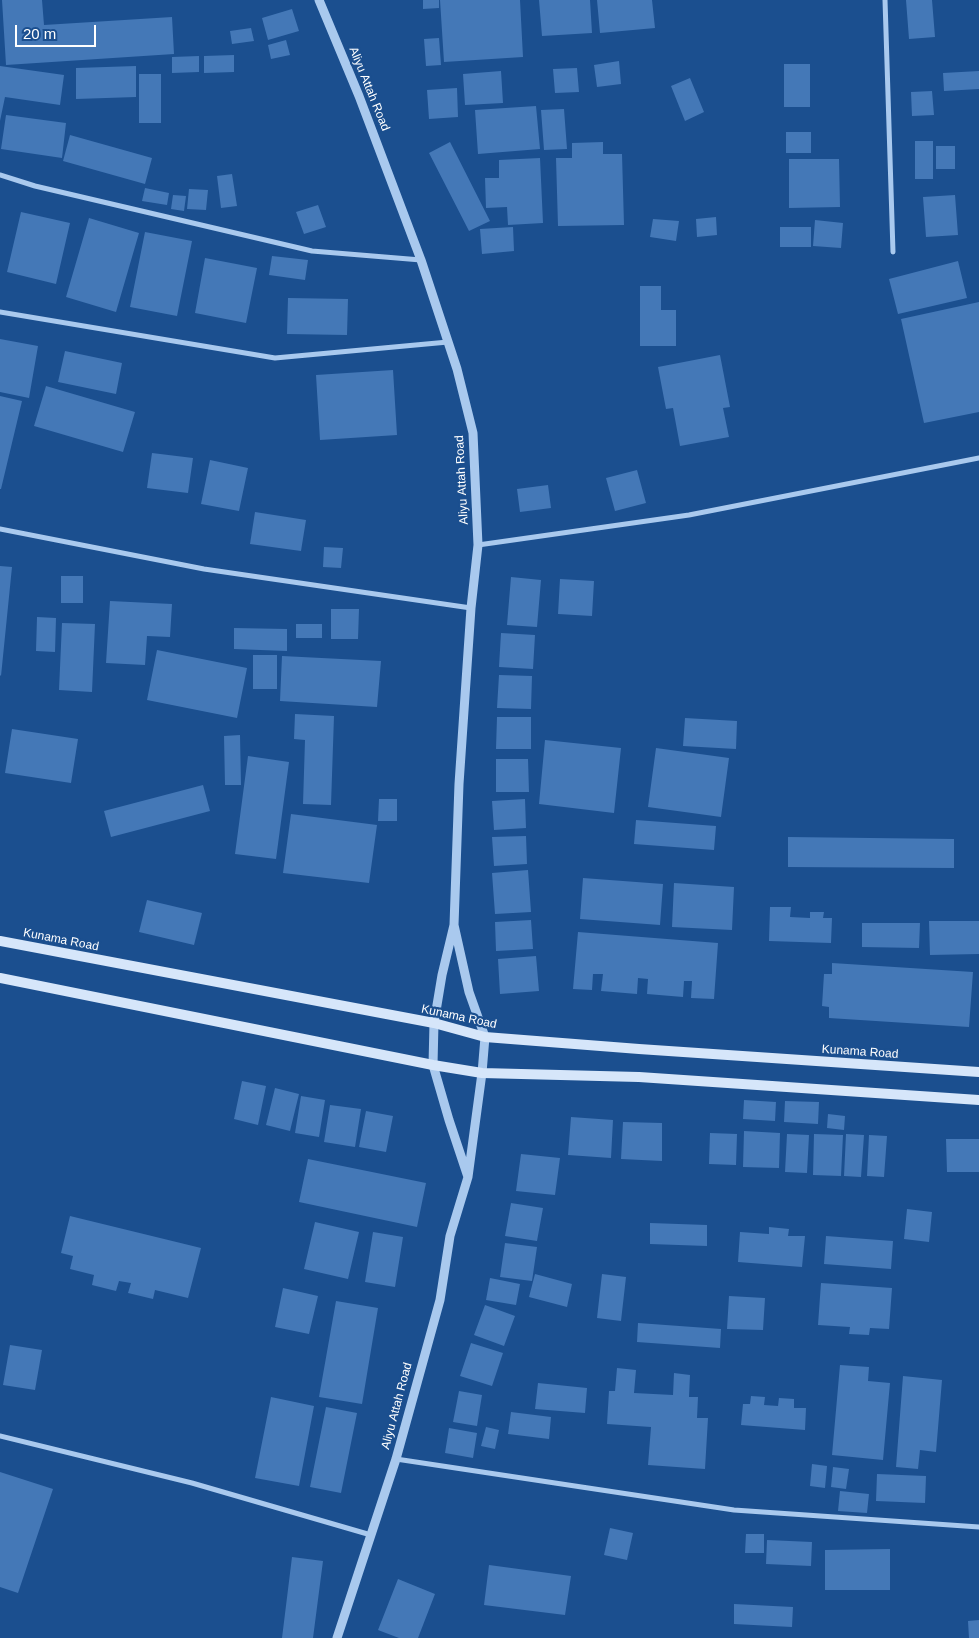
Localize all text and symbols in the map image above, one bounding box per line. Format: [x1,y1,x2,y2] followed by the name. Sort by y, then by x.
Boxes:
[18,15,99,47] scale bar
[23,25,56,42] text: 20 m
[346,45,392,133] street label: Aliyu Attah Road
[452,435,472,525] street label: Aliyu Attah Road
[22,926,100,954] street label: Kunama Road
[420,1002,498,1032] street label: Kunama Road
[821,1042,899,1062] street label: Kunama Road
[378,1361,416,1451] street label: Aliyu Attah Road

